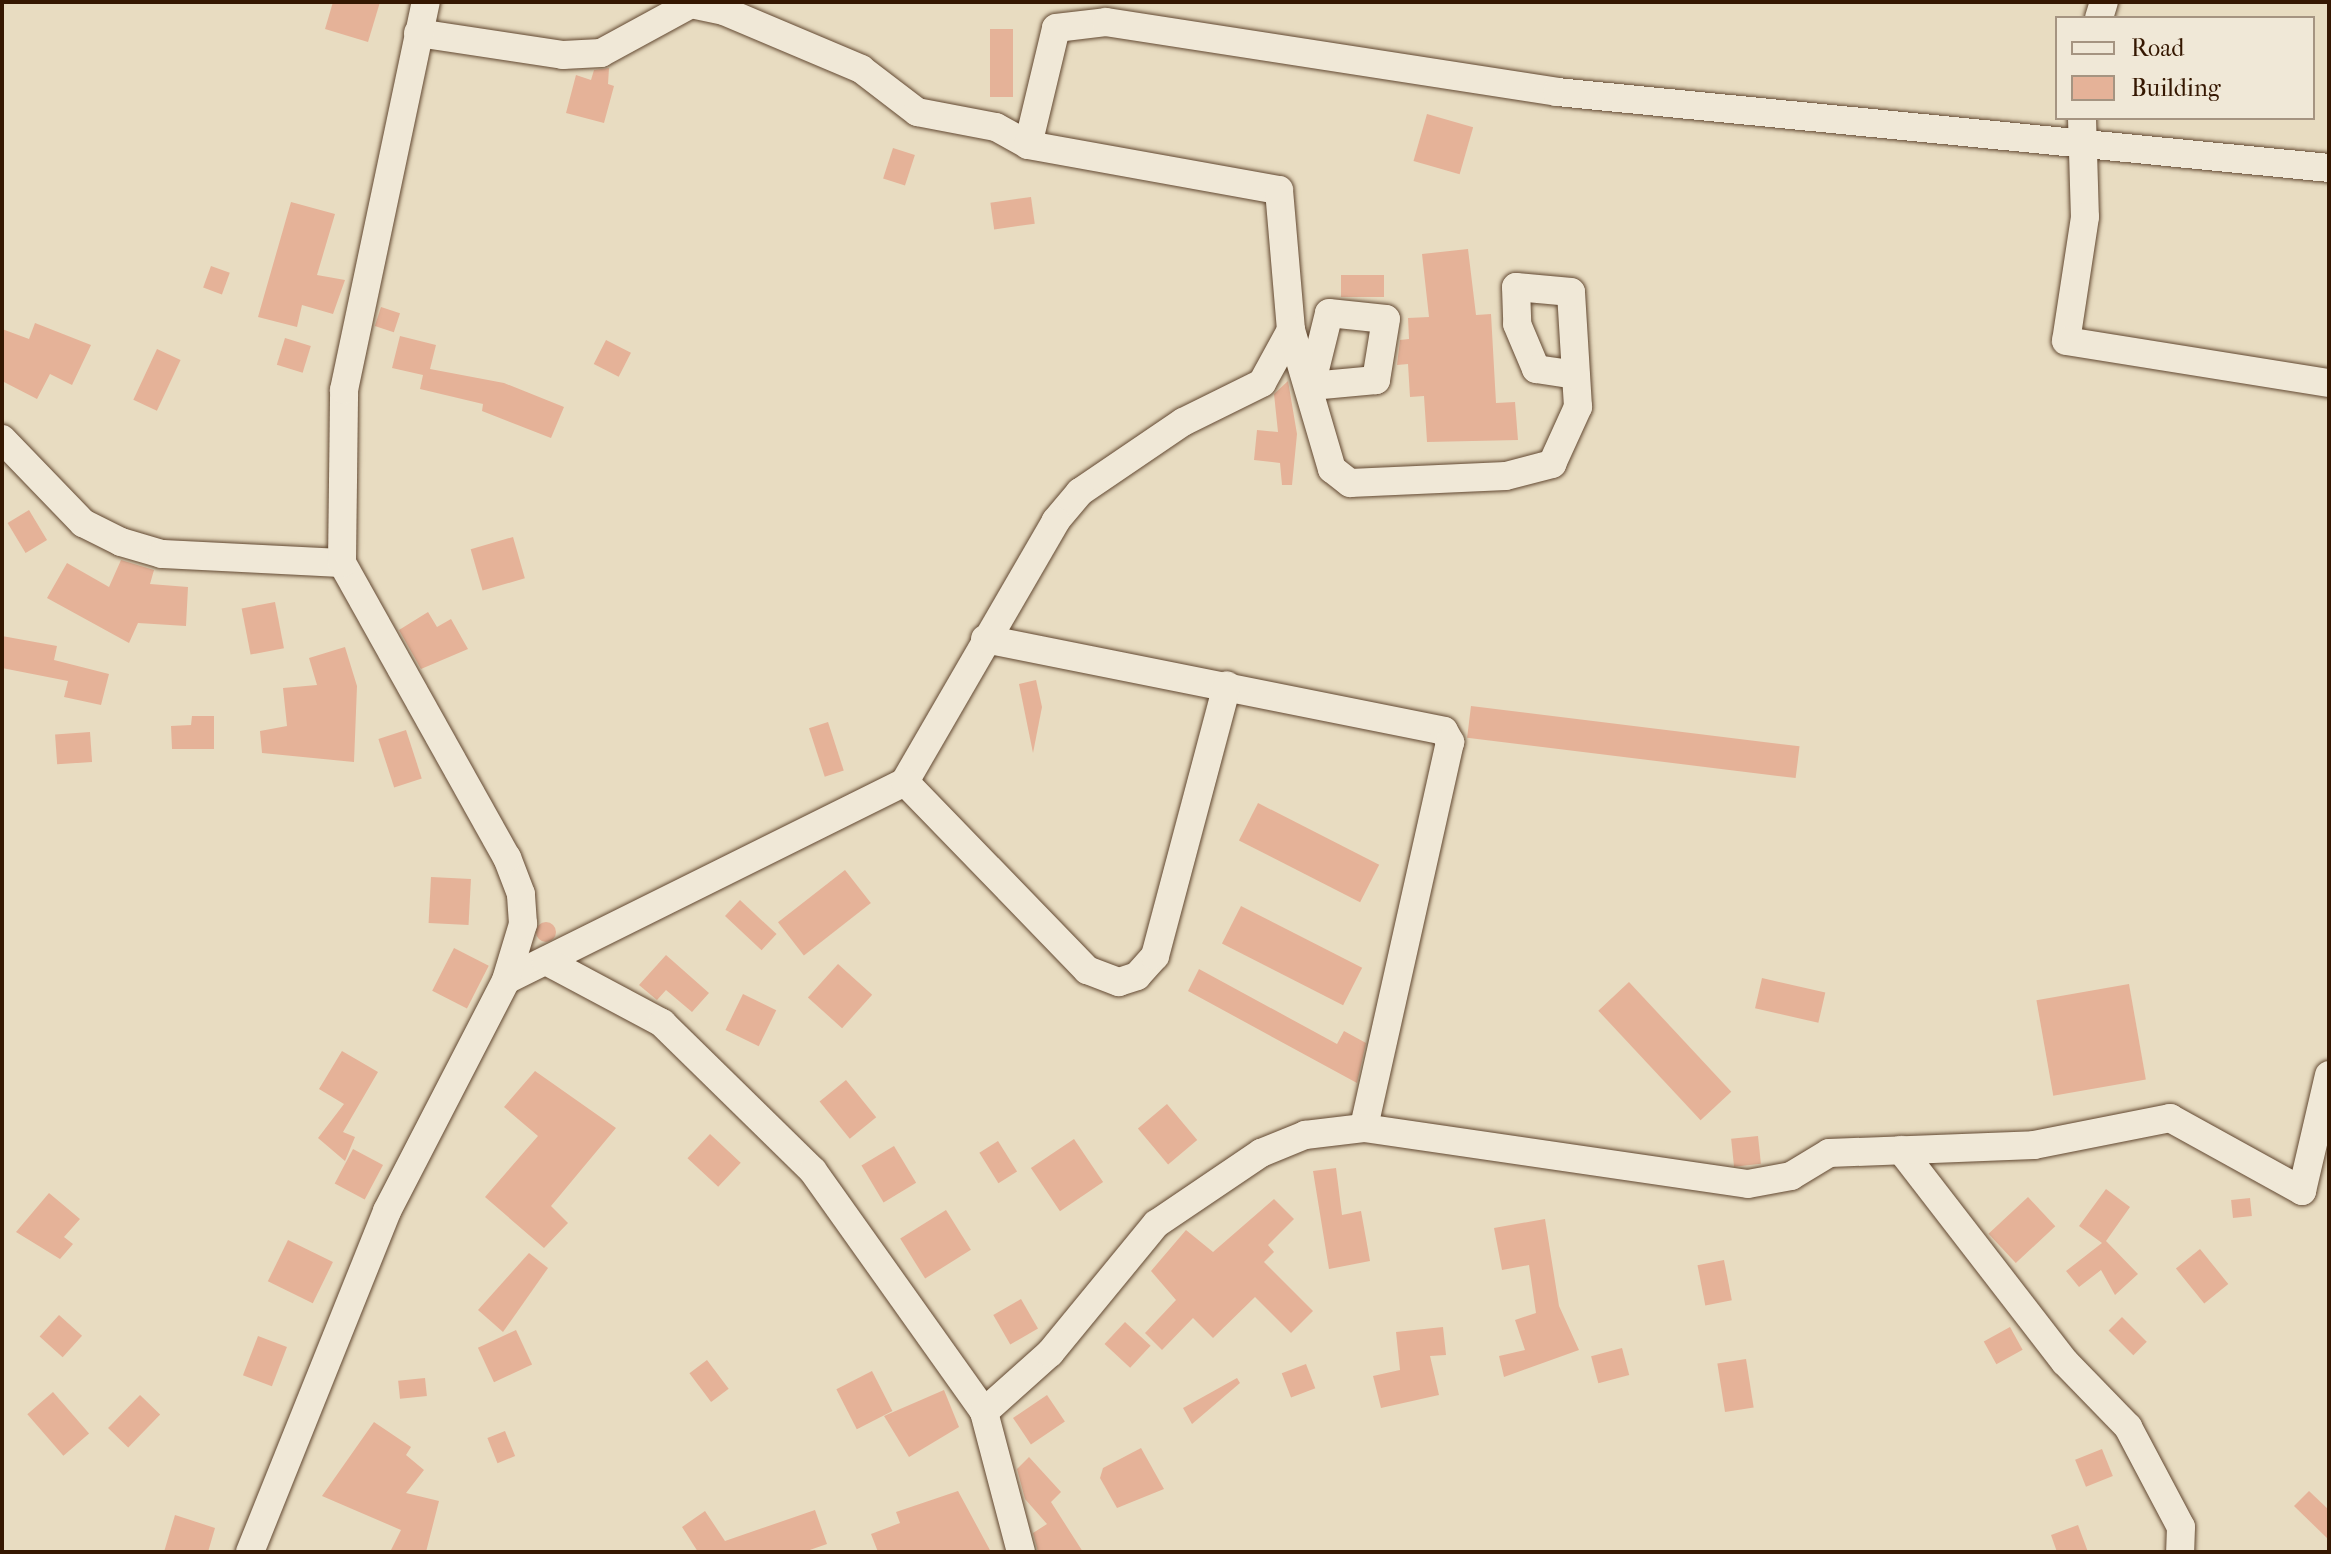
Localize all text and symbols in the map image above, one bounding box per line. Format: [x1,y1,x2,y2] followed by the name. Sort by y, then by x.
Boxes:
[2055,16,2315,120] legend
[2131,34,2184,62] text: Road
[2131,74,2221,102] text: Building

